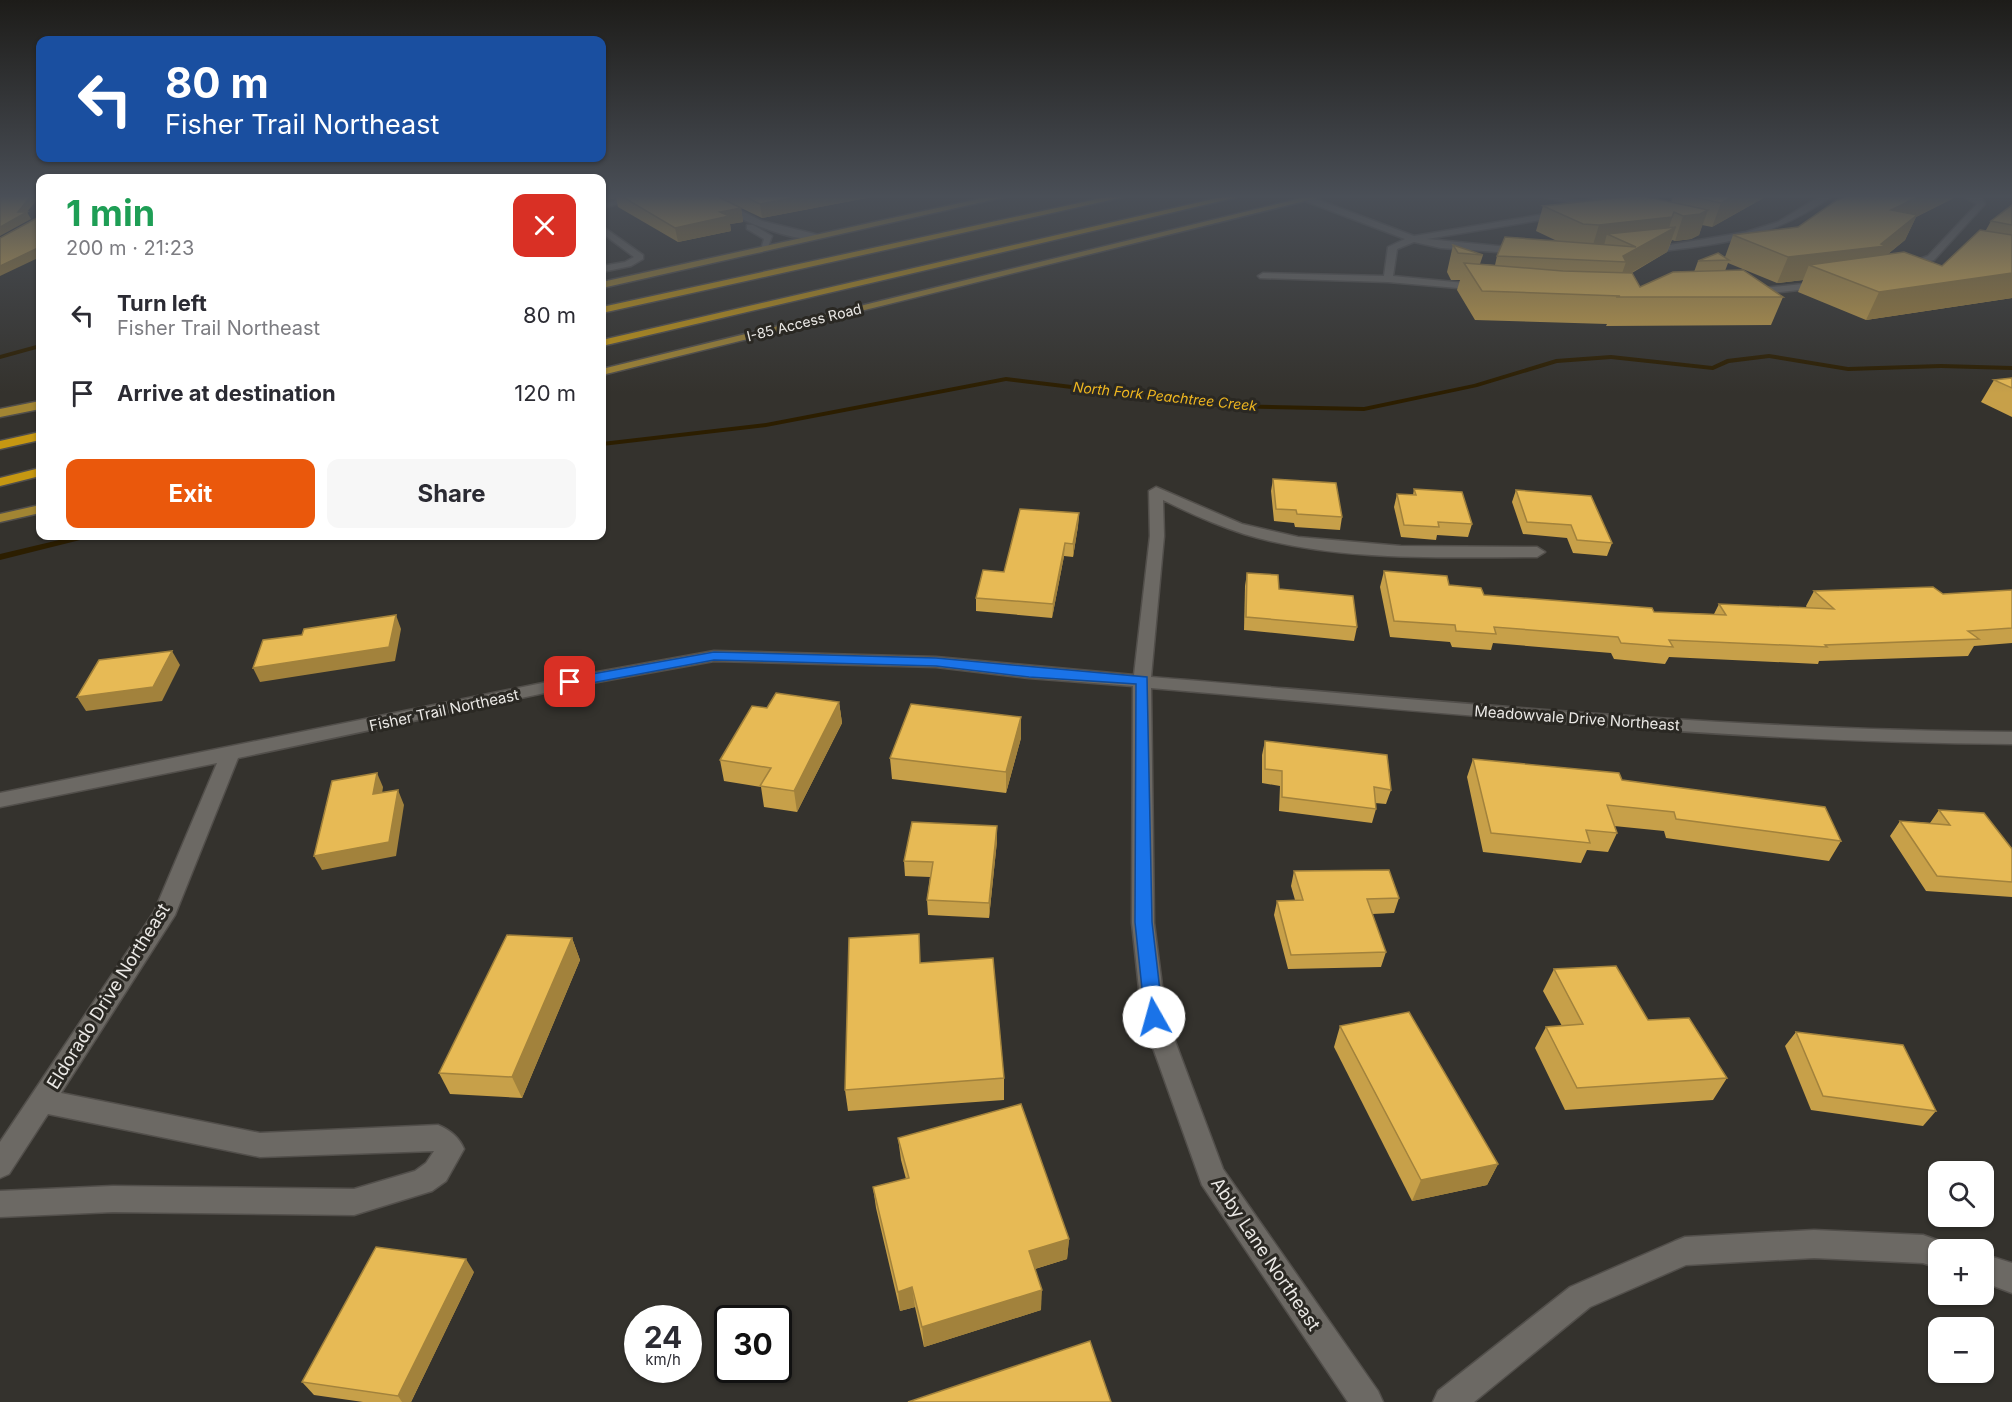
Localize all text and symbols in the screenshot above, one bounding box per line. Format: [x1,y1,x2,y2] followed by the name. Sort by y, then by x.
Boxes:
[165,57,269,108] text: 80 m
[66,60,144,138] icon: left
[165,108,439,141] text: Fisher Trail Northeast
[66,191,155,235] text: 1 min
[513,194,576,257] button: close
[66,236,194,260] text: 200 m · 21:23
[117,290,207,316] text: Turn left
[66,299,99,332] icon: left
[745,300,863,344] street label: I-85 Access Road
[523,302,576,328] text: 80 m
[117,316,320,340] text: Fisher Trail Northeast
[66,377,99,410] icon: arrive
[1072,378,1258,414] water label: North Fork Peachtree Creek
[117,380,336,406] text: Arrive at destination
[514,380,576,406] text: 120 m
[66,459,315,528] button: Exit
[327,459,576,528] button: Share
[544,656,595,707] pin
[553,665,586,698] icon: arrive
[368,685,521,735] street label: Fisher Trail Northeast
[1474,701,1680,735] street label: Meadowvale Drive Northeast
[42,899,174,1093] street label: Eldorado Drive Northeast
[1122,985,1186,1049] position arrow
[1928,1161,1994,1383] map controls
[1928,1161,1994,1227] button: search
[1207,1174,1325,1335] street label: Abby Lane Northeast
[1928,1239,1994,1305] button: +
[714,1305,792,1383] speed limit sign: 30
[1928,1317,1994,1383] button: −
[644,1319,682,1355] text: 24
[645,1350,681,1369] text: km/h

